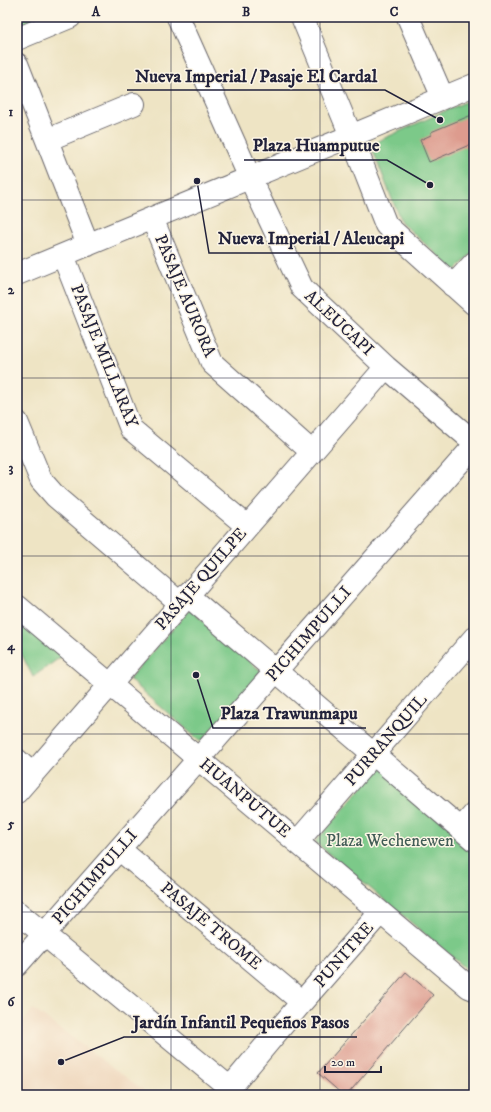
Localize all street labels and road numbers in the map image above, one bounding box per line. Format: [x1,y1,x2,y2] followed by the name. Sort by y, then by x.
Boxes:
[149,231,221,361] street label: PASAJE AURORA
[65,281,143,431] street label: PASAJE MILLARAY
[300,285,378,361] street label: ALEUCAPI
[150,523,252,635] street label: PASAJE QUILPE
[262,582,356,686] street label: PICHIMPULLI
[340,689,432,791] street label: PURRANQUIL
[195,753,295,843] street label: HUANPUTUE
[48,825,142,929] street label: PICHIMPULLI
[156,877,266,975] street label: PASAJE TROME
[309,918,379,992] street label: PUNITRE

